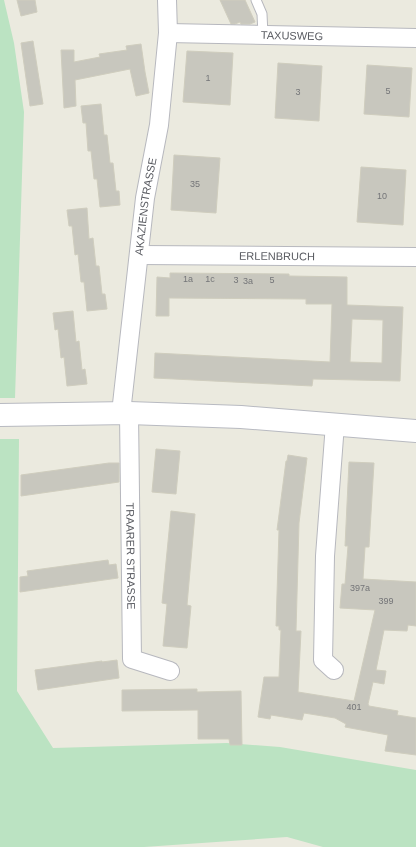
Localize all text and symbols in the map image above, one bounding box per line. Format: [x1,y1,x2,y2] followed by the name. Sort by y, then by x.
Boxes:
[261,29,323,42] street label: TAXUSWEG
[205,73,211,83] house number: 1
[385,86,391,96] house number: 5
[295,87,301,97] house number: 3
[133,157,159,256] street label: AKAZIENSTRASSE
[190,179,200,189] house number: 35
[377,191,387,201] house number: 10
[239,250,315,262] street label: ERLENBRUCH
[183,274,193,284] house number: 1a
[205,274,215,284] house number: 1c
[233,275,239,285] house number: 3
[269,275,275,285] house number: 5
[243,276,253,286] house number: 3a
[124,502,137,610] street label: TRAARER STRASSE
[350,583,370,593] house number: 397a
[378,596,394,606] house number: 399
[346,702,362,712] house number: 401

